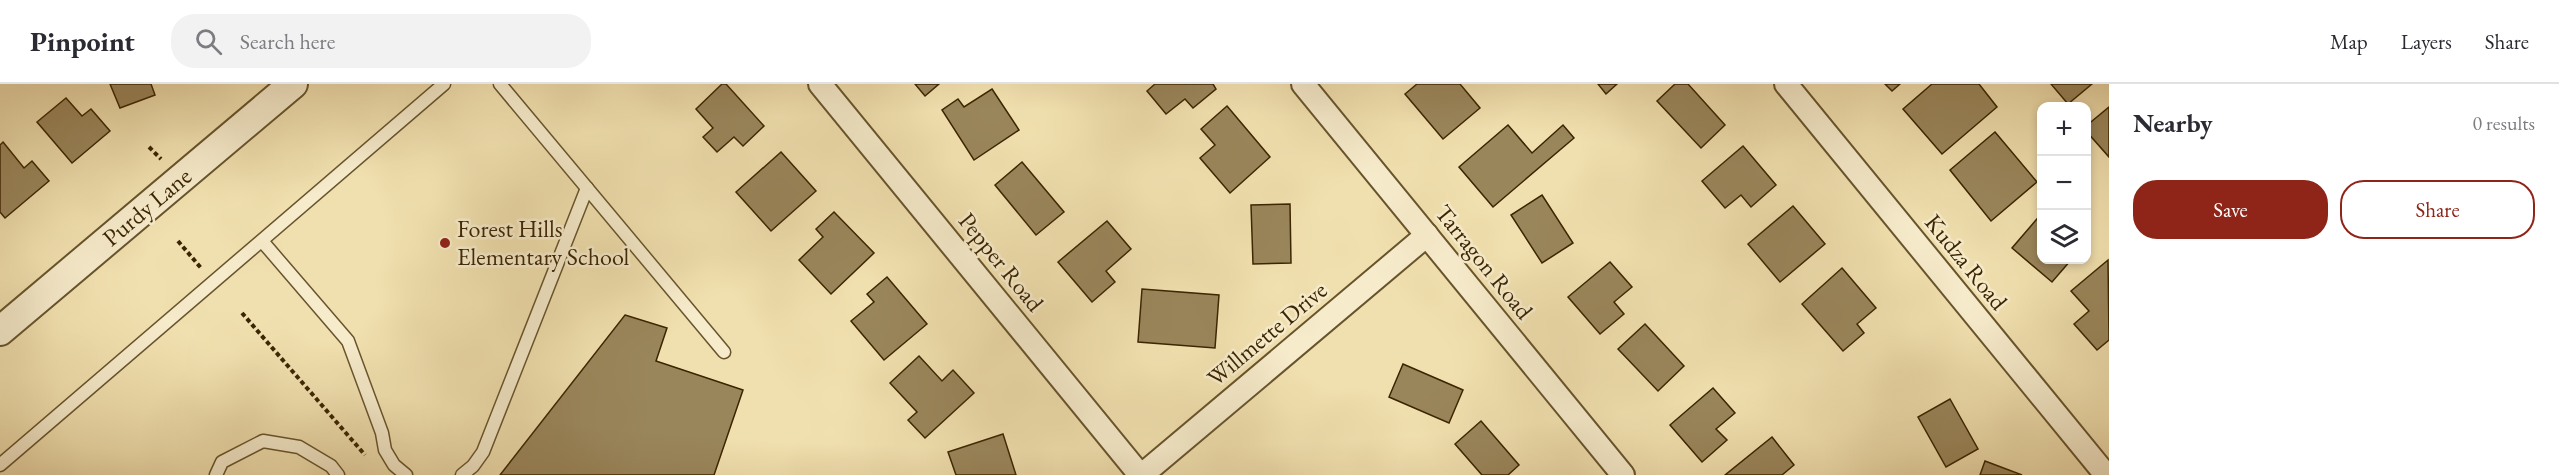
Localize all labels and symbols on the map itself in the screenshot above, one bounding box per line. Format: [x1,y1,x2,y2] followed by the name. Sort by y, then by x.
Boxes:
[96,160,198,253] street label: Purdy Lane
[1429,198,1541,326] street label: Tarragon Road
[952,206,1051,318] street label: Pepper Road
[1918,207,2015,317] street label: Kudza Road
[457,213,629,272] place label: Forest Hills Elementary School
[438,236,452,250] marker: Forest Hills Elementary School
[1200,274,1333,393] street label: Willmette Drive

